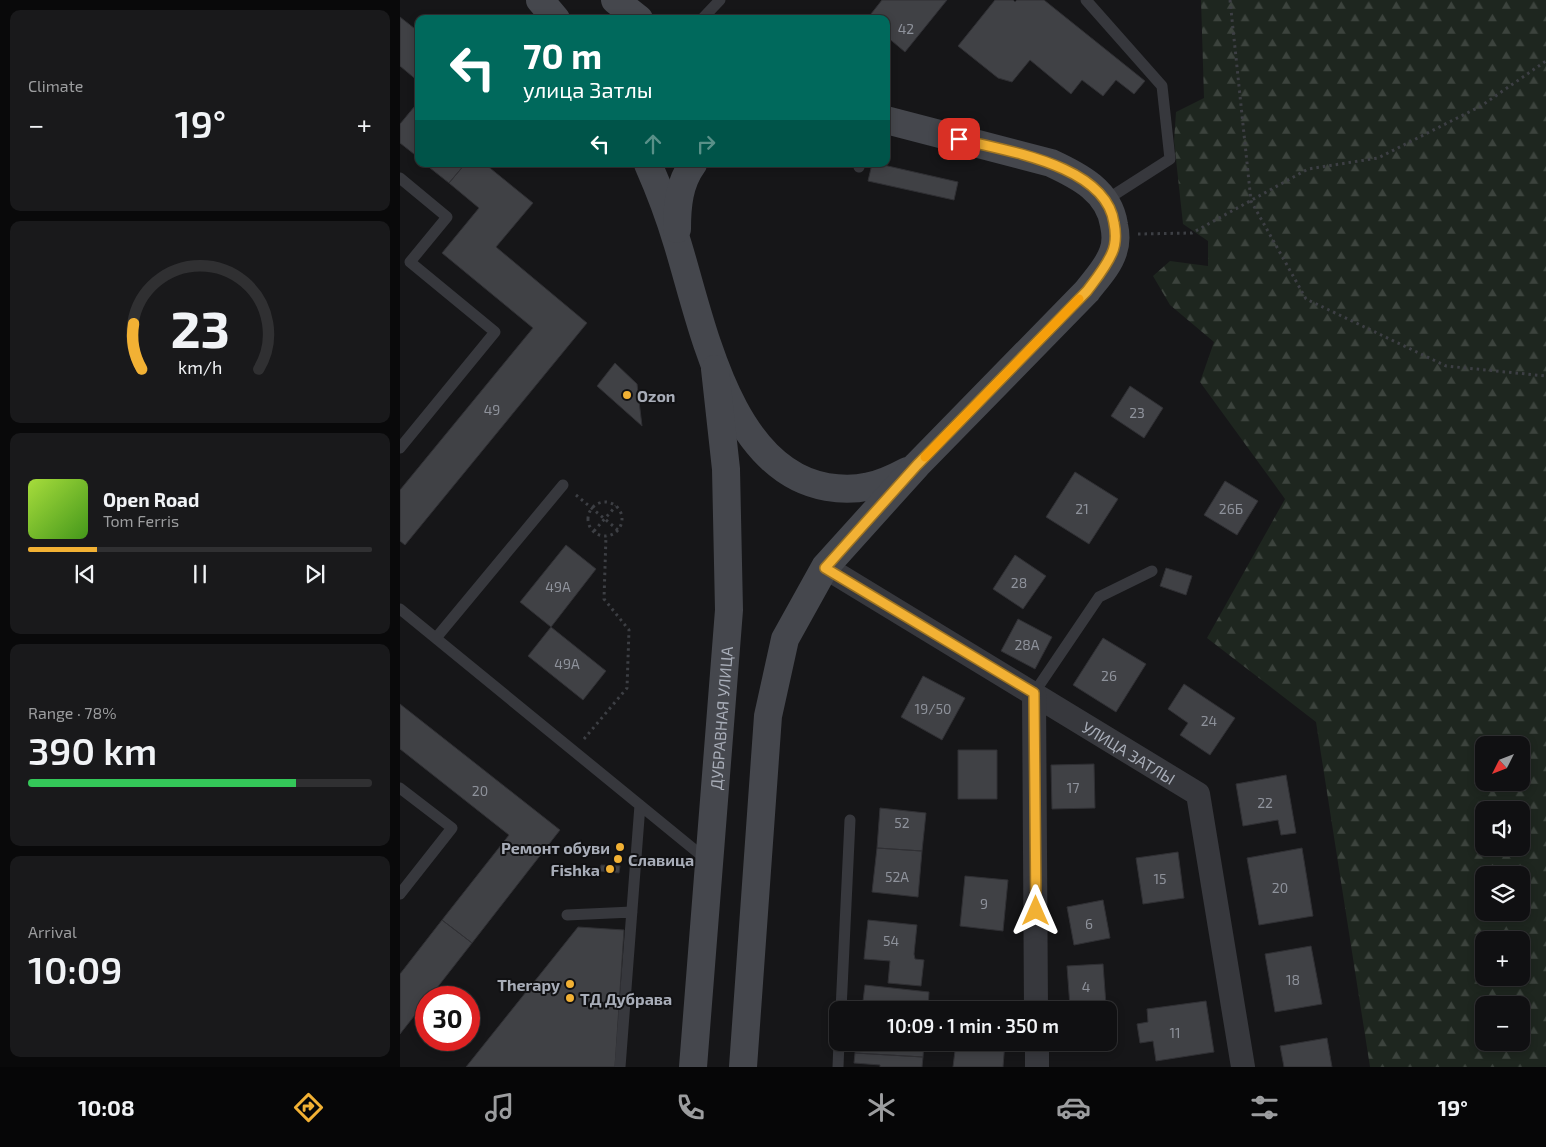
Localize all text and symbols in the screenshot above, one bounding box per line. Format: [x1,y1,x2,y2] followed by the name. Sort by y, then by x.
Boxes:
[898,20,914,37] house number: 42
[523,34,602,76] text: 70 m
[440,35,505,100] icon: left
[28,76,83,95] text: Climate
[523,76,653,102] text: улица Затлы
[175,100,226,146] text: 19°
[28,107,44,141] text: −
[357,107,372,141] text: +
[938,118,980,160] pin
[945,125,973,153] icon: arrive
[586,130,614,158] icon: left
[639,130,667,158] icon: ahead
[692,130,720,158] icon: right
[170,296,230,358] text: 23
[178,356,222,378] text: km/h
[637,386,675,405] place label: Ozon
[621,389,633,401] marker: Ozon
[484,401,500,418] house number: 49
[1129,404,1145,421] house number: 23
[103,488,199,511] text: Open Road
[1075,500,1089,517] house number: 21
[1219,500,1243,517] house number: 26Б
[103,511,179,530] text: Tom Ferris
[71,560,99,588] icon: previous
[186,560,214,588] icon: pause
[301,560,329,588] icon: next
[1011,574,1027,591] house number: 28
[545,578,571,595] house number: 49А
[1014,636,1040,653] house number: 28А
[705,646,736,791] street label: ДУБРАВНАЯ УЛИЦА
[554,655,580,672] house number: 49А
[1101,667,1117,684] house number: 26
[915,700,951,717] house number: 19/50
[28,703,117,722] text: Range · 78%
[1201,712,1217,729] house number: 24
[1079,717,1179,788] street label: УЛИЦА ЗАТЛЫ
[28,727,157,773] text: 390 km
[1475,736,1530,791] north arrow
[1475,736,1530,1051] map controls
[1067,779,1079,796] house number: 17
[472,782,488,799] house number: 20
[1257,794,1273,811] house number: 22
[1475,801,1530,856] button: sound
[894,814,910,831] house number: 52
[501,838,610,857] place label: Ремонт обуви
[614,841,626,853] marker: Ремонт обуви
[628,850,694,869] place label: Славица
[612,853,624,865] marker: Славица
[550,860,600,879] place label: Fishka
[604,863,616,875] marker: Fishka
[1475,866,1530,921] button: layers
[885,868,909,885] house number: 52А
[1153,870,1167,887] house number: 15
[1272,879,1288,896] house number: 20
[1009,884,1061,936] position arrow
[980,895,988,912] house number: 9
[1085,915,1093,932] house number: 6
[28,922,77,941] text: Arrival
[1475,931,1530,986] button: +
[883,932,899,949] house number: 54
[28,946,122,992] text: 10:09
[1286,971,1300,988] house number: 18
[497,975,560,995] place label: Therapy
[564,978,576,990] marker: Therapy
[1082,978,1090,995] house number: 4
[415,986,480,1051] speed limit sign: 30
[580,989,672,1008] place label: ТД Дубрава
[564,992,576,1004] marker: ТД Дубрава
[1475,996,1530,1051] button: −
[887,1014,1059,1037] text: 10:09 · 1 min · 350 m
[1169,1024,1181,1041] house number: 11
[291,1090,326,1125] icon: directions
[482,1090,517,1125] icon: music
[673,1090,708,1125] icon: phone
[864,1090,899,1125] icon: climate
[1056,1090,1091,1125] icon: car
[1247,1090,1282,1125] icon: filters
[78,1094,135,1120] text: 10:08
[1438,1094,1468,1120] text: 19°

